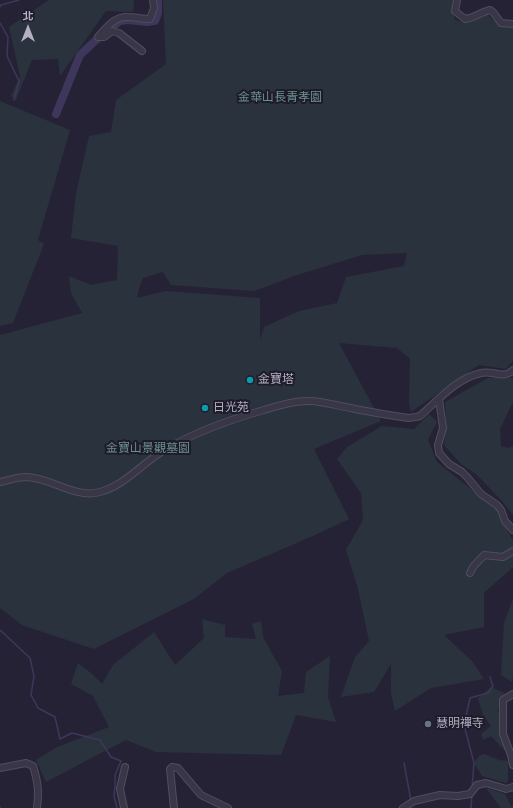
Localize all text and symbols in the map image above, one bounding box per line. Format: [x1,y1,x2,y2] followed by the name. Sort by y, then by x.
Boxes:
[8,8,48,48] north arrow
[23,9,34,23] text: 北
[238,91,322,105] park label: 金華山長青孝園
[258,373,294,387] place label: 金寶塔
[245,375,255,385] marker: 金寶塔
[213,401,249,415] place label: 日光苑
[200,403,210,413] marker: 日光苑
[106,442,190,456] park label: 金寶山景觀墓園
[436,717,484,731] place label: 慧明禪寺
[423,719,433,729] marker: 慧明禪寺

